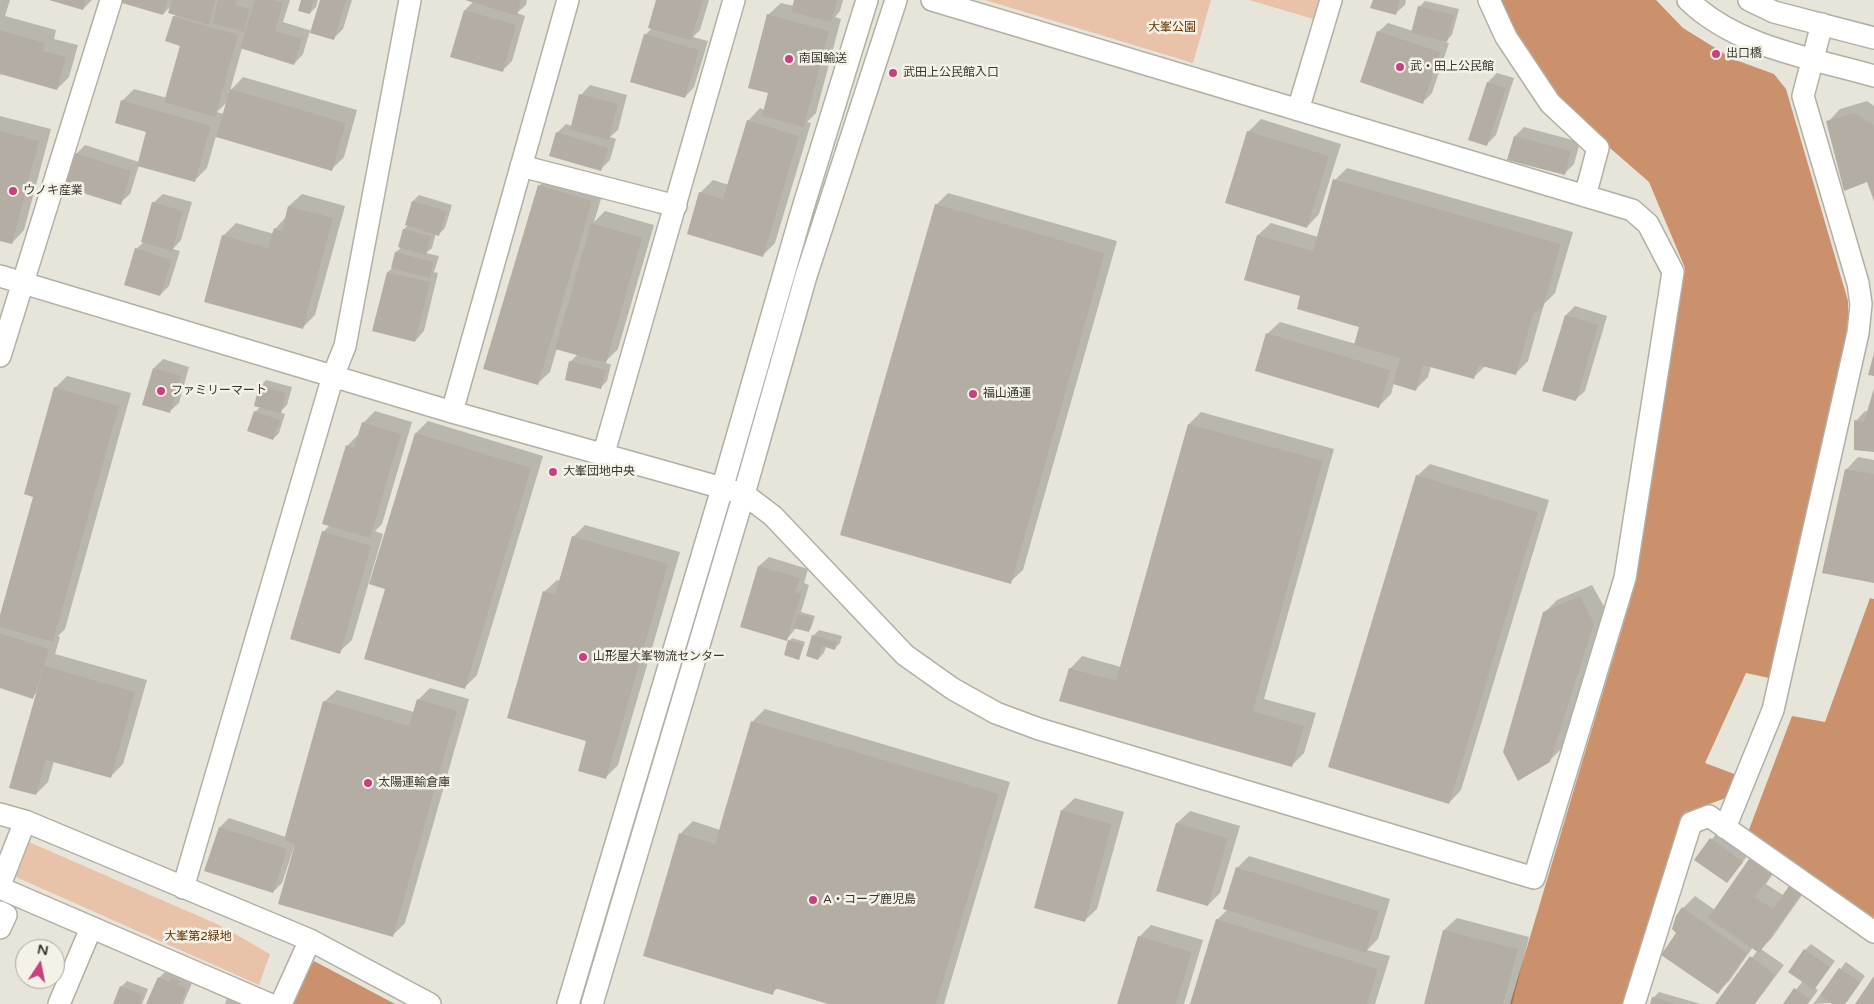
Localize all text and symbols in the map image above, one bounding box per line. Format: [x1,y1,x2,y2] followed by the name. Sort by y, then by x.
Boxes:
[1148,21,1196,35] park label: 大峯公園
[1726,47,1762,61] place label: 出口橋
[1710,48,1722,60] marker: 出口橋
[799,52,847,66] place label: 南国輸送
[783,53,795,65] marker: 南国輸送
[1410,60,1494,74] place label: 武・田上公民館
[1394,61,1406,73] marker: 武・田上公民館
[903,66,999,80] place label: 武田上公民館入口
[887,67,899,79] marker: 武田上公民館入口
[23,184,83,198] place label: ウノキ産業
[7,185,19,197] marker: ウノキ産業
[171,384,267,398] place label: ファミリーマート
[155,385,167,397] marker: ファミリーマート
[983,387,1031,401] place label: 福山通運
[967,388,979,400] marker: 福山通運
[563,465,635,479] place label: 大峯団地中央
[547,466,559,478] marker: 大峯団地中央
[593,650,725,664] place label: 山形屋大峯物流センター
[577,651,589,663] marker: 山形屋大峯物流センター
[378,776,450,790] place label: 太陽運輸倉庫
[362,777,374,789] marker: 太陽運輸倉庫
[823,893,916,907] place label: A・コープ鹿児島
[807,894,819,906] marker: A・コープ鹿児島
[164,930,232,944] park label: 大峯第2緑地
[15,939,65,989] north arrow
[36,940,50,959] text: N

